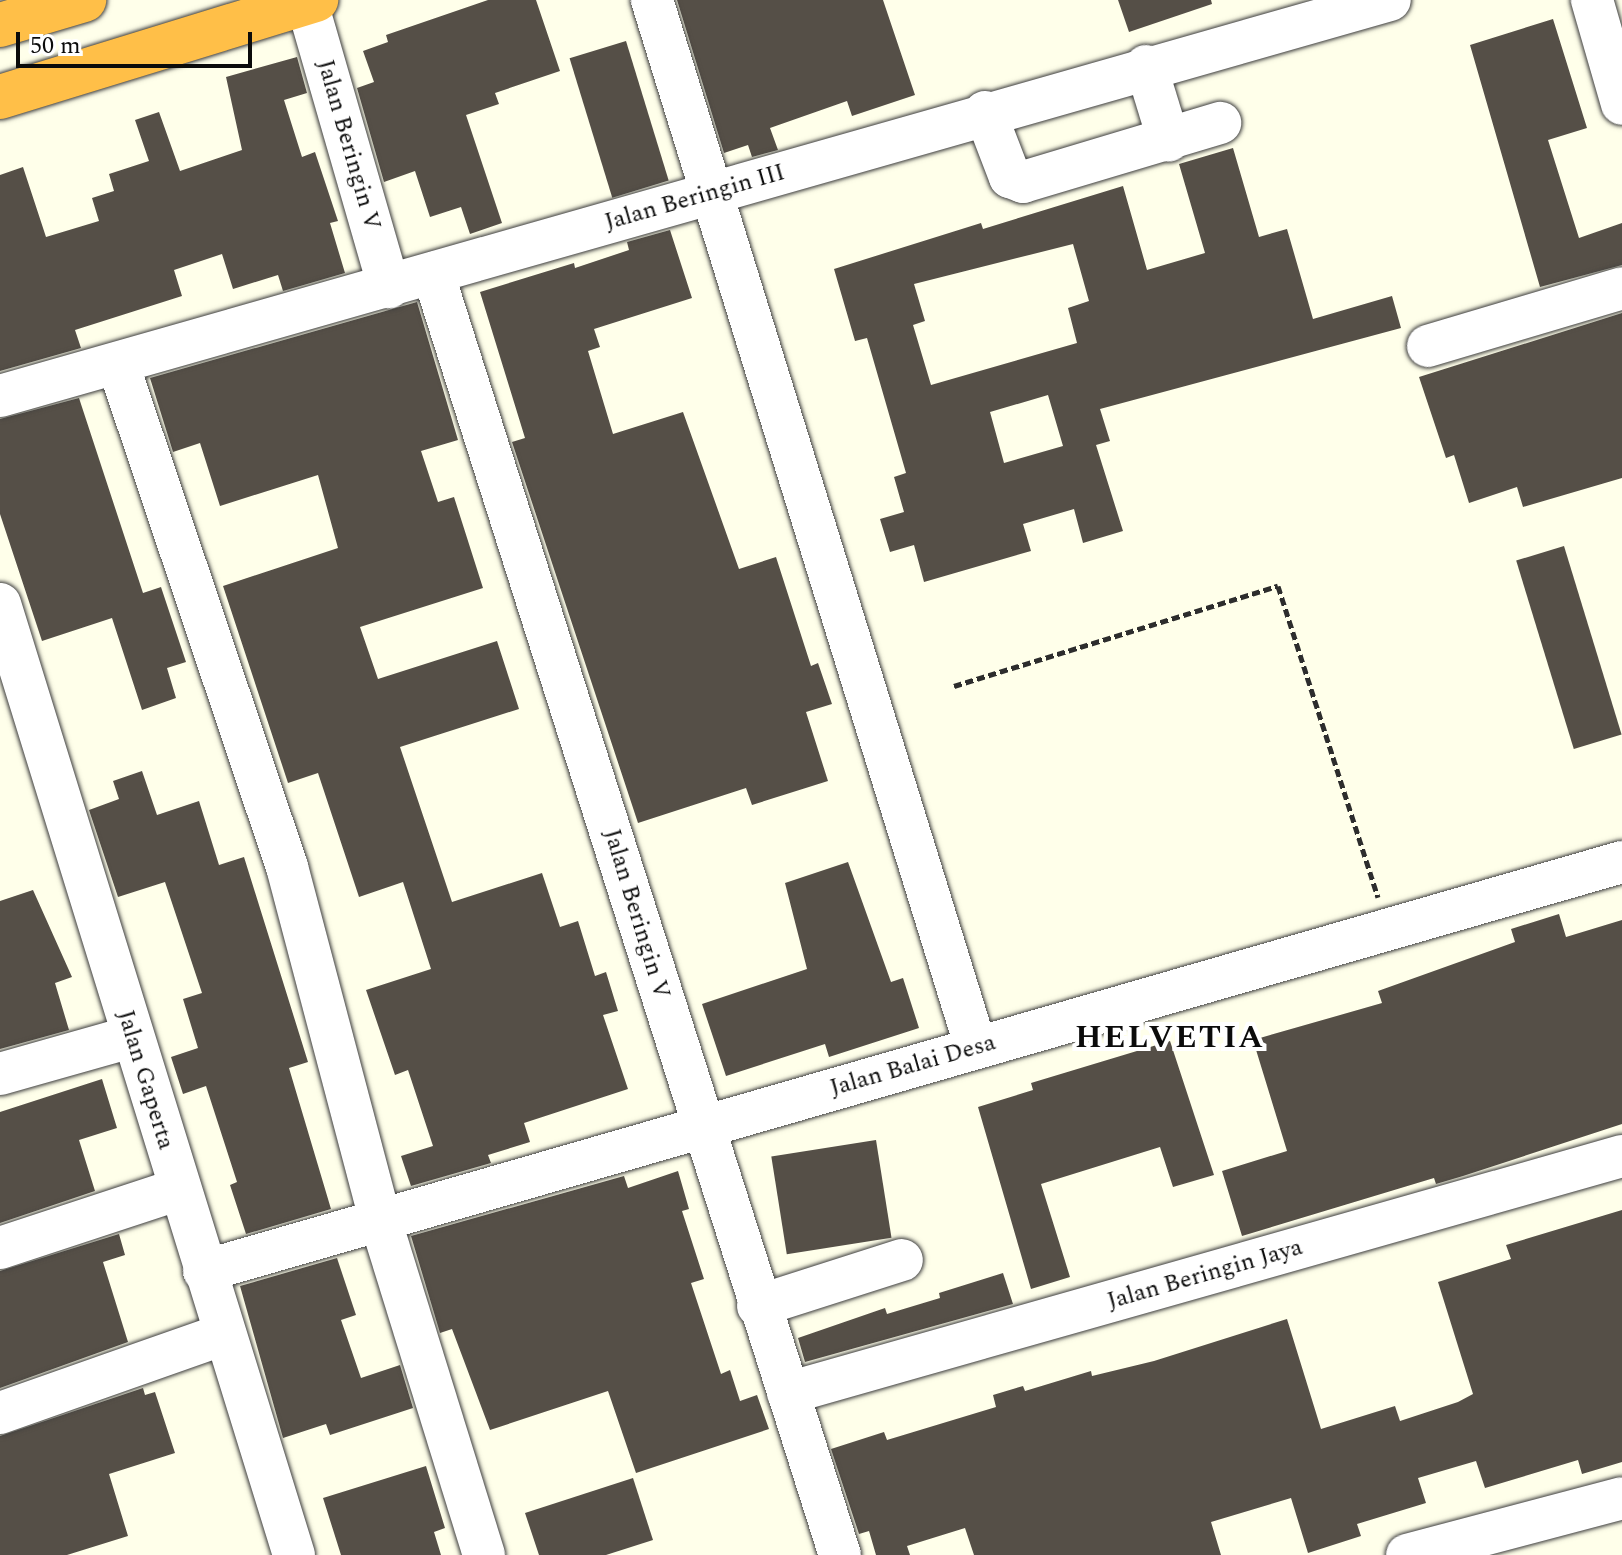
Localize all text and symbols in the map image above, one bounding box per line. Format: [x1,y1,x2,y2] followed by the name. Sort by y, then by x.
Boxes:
[20,16,256,66] scale bar
[30,28,81,64] text: 50 m
[310,56,386,234] street label: Jalan Beringin V
[602,158,788,238] street label: Jalan Beringin III
[597,826,675,1002] street label: Jalan Beringin V
[110,1007,180,1153] street label: Jalan Gaperta
[1075,1019,1265,1057] district label: HELVETIA
[827,1029,999,1103] street label: Jalan Balai Desa
[1104,1233,1306,1317] street label: Jalan Beringin Jaya

